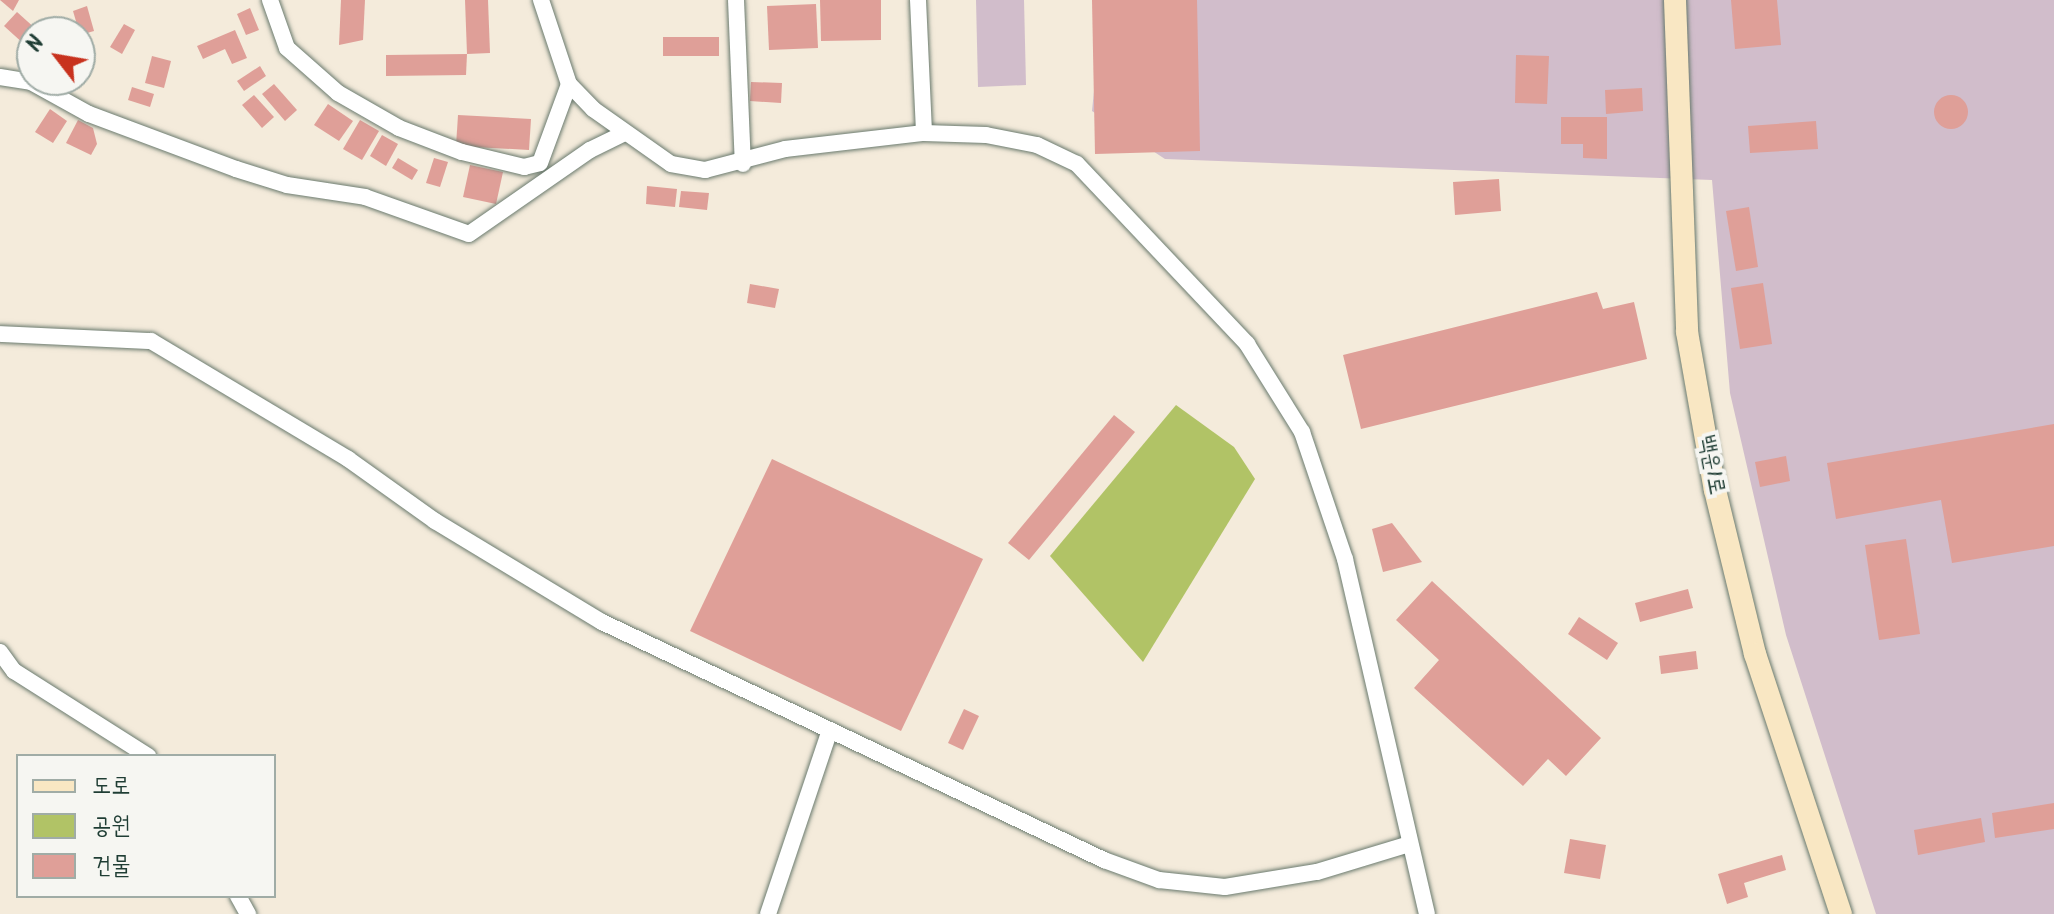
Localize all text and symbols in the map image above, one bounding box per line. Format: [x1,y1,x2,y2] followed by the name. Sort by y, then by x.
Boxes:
[16,16,96,96] north arrow
[18,29,55,59] text: N
[1692,433,1730,497] street label: 백운1로
[16,754,276,898] legend
[92,767,131,806] text: 도로
[92,807,131,846] text: 공원
[92,847,131,886] text: 건물

